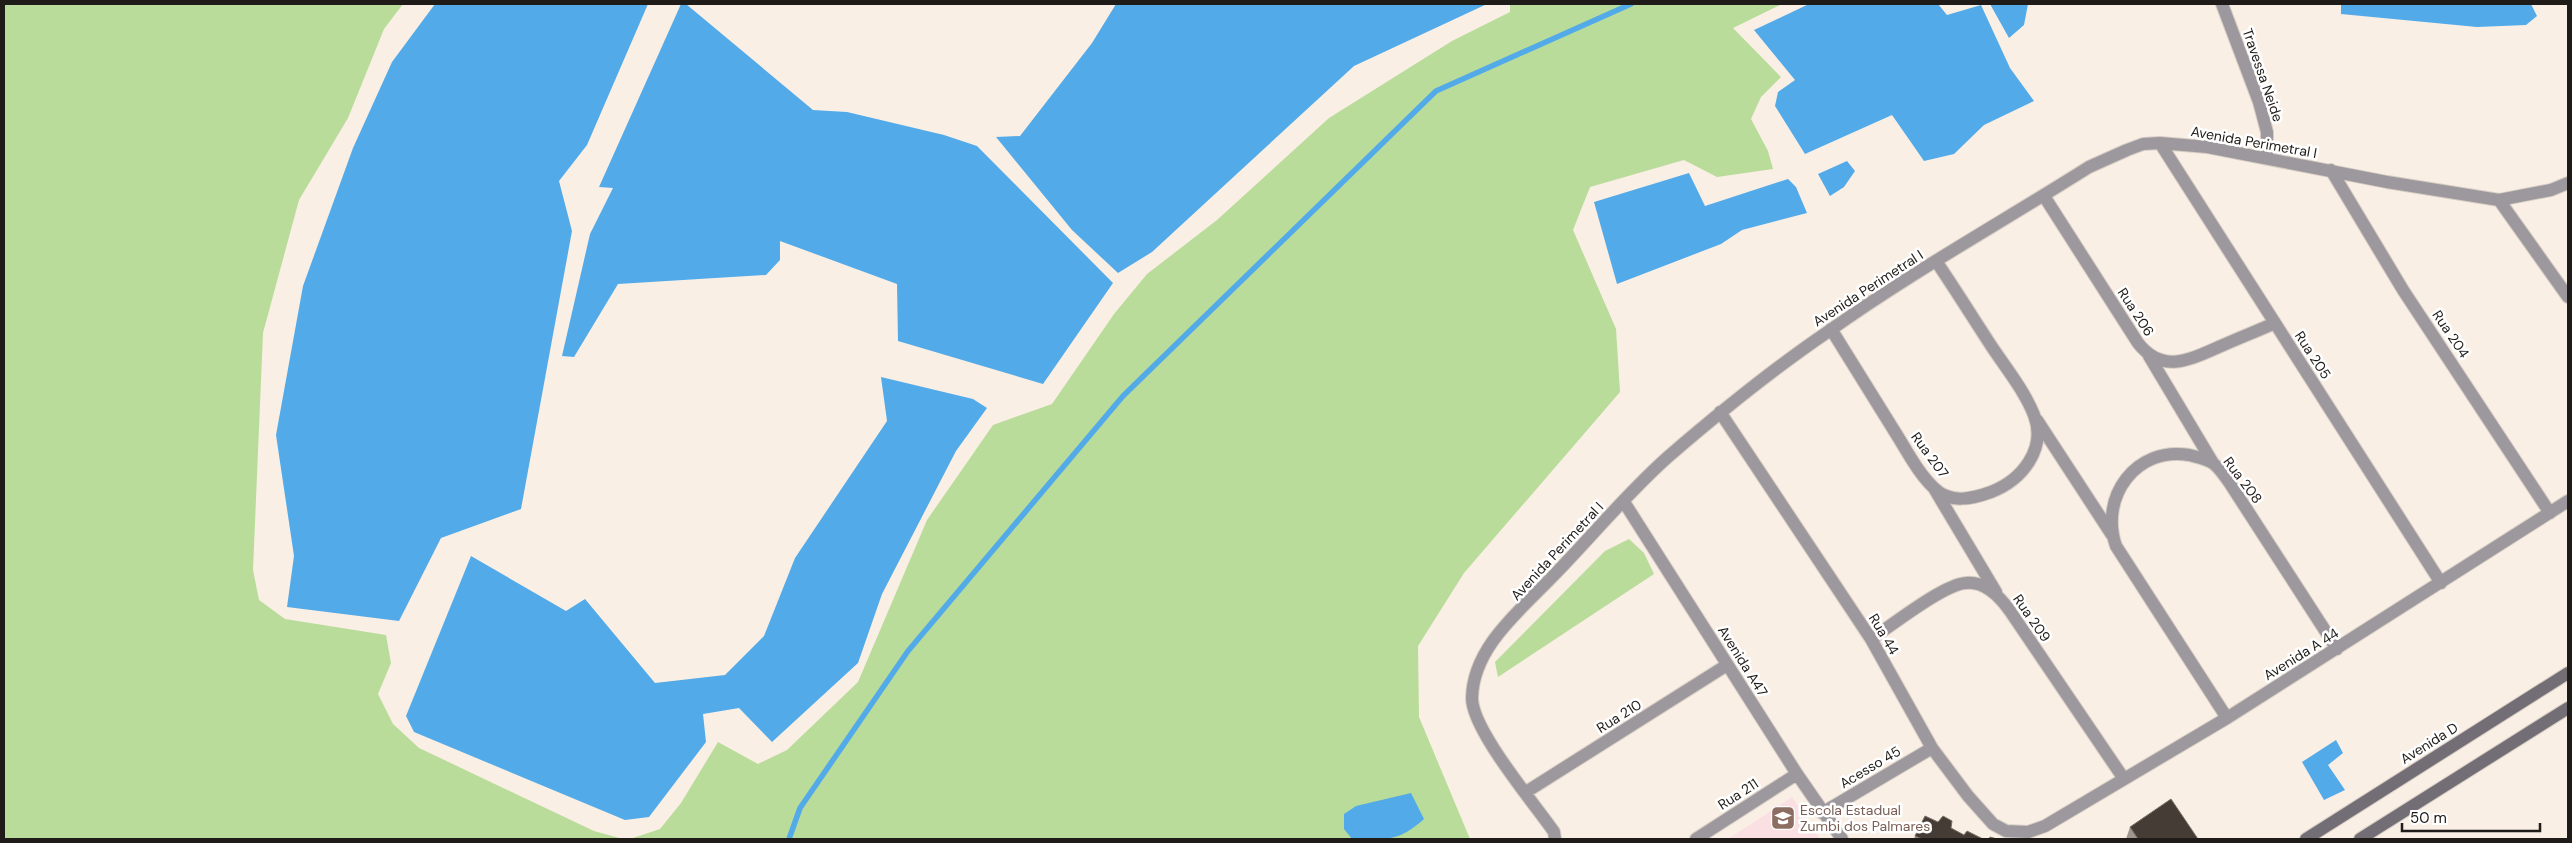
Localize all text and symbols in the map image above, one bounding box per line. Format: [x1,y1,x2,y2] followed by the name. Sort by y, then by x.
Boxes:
[2239,26,2287,124] street label: Travessa Neide
[2189,122,2319,162] street label: Avenida Perimetral I
[1809,246,1927,330] street label: Avenida Perimetral I
[2114,284,2158,340] street label: Rua 206
[2429,307,2474,362] street label: Rua 204
[2291,328,2335,382] street label: Rua 205
[1907,428,1953,482] street label: Rua 207
[2220,453,2266,507] street label: Rua 208
[1507,498,1607,604] street label: Avenida Perimetral I
[2009,591,2055,645] street label: Rua 209
[1865,610,1903,658] street label: Rua 44
[1714,622,1772,700] street label: Avenida A47
[2260,624,2342,684] street label: Avenida A 44
[1593,695,1645,737] street label: Rua 210
[2397,718,2461,768] street label: Avenida D
[1836,742,1904,792] street label: Acesso 45
[1714,774,1762,814] street label: Rua 211
[2402,800,2540,832] scale bar
[1800,801,1930,835] place label: Escola Estadual Zumbi dos Palmares
[1770,805,1796,831] school or university icon: Escola Estadual Zumbi dos Palmares
[2410,808,2447,828] text: 50 m

